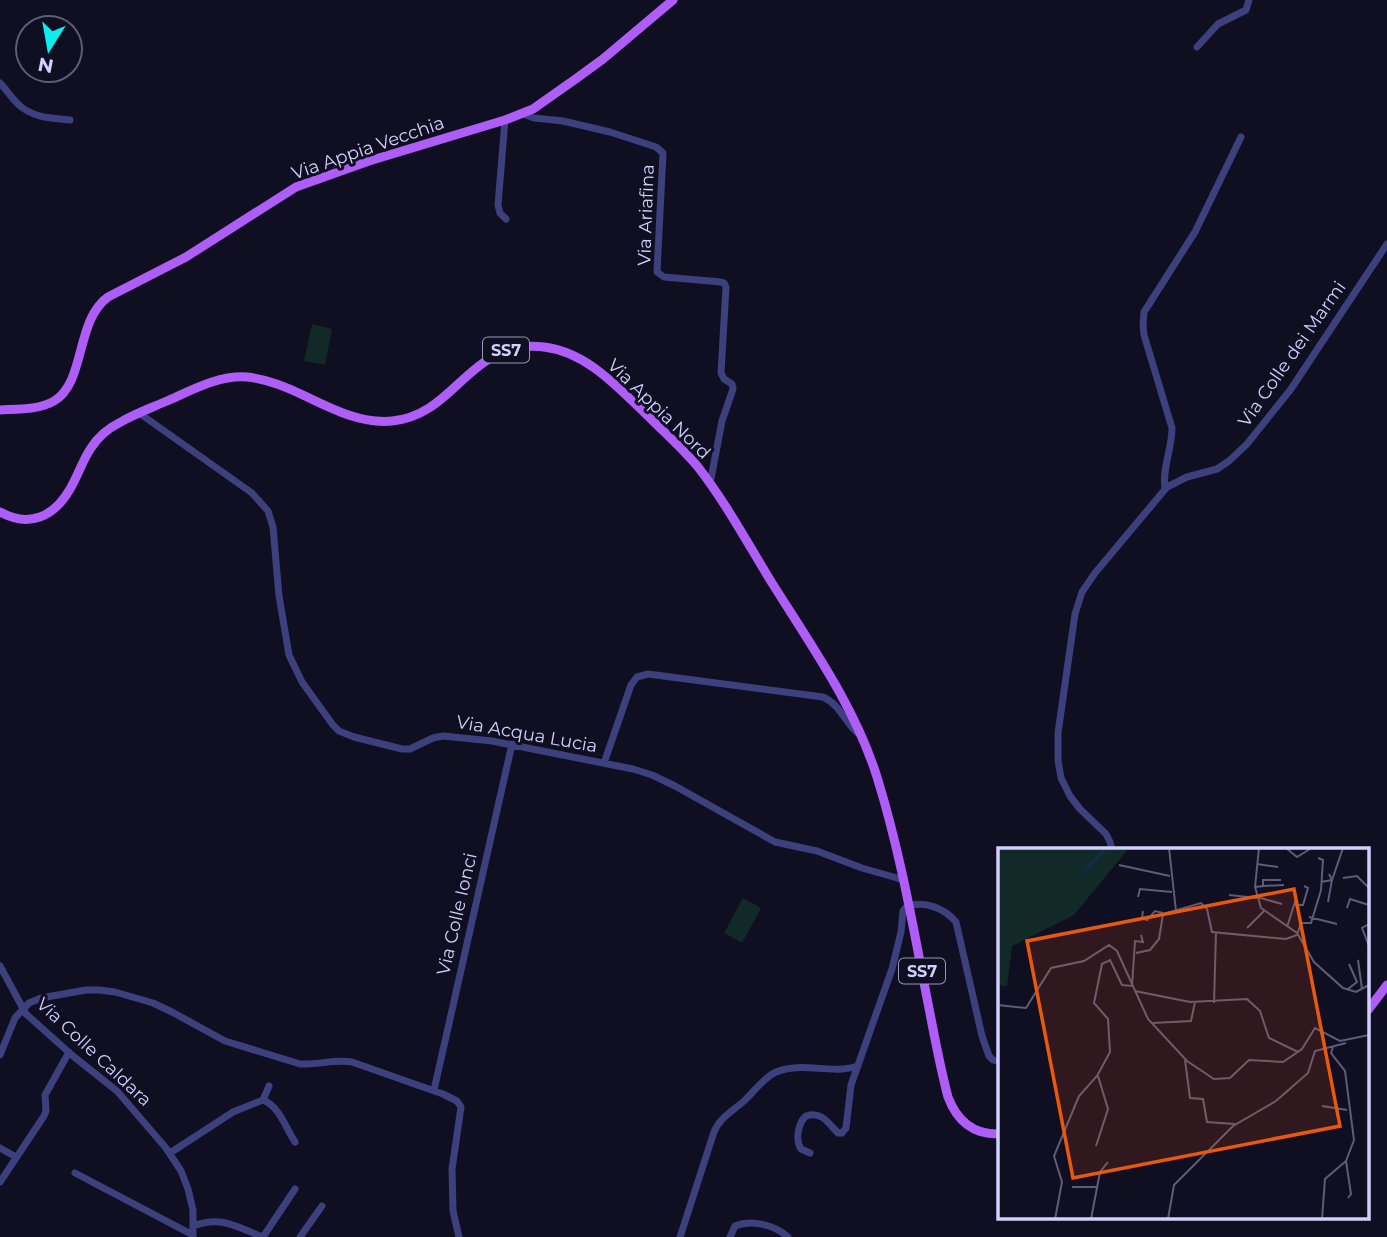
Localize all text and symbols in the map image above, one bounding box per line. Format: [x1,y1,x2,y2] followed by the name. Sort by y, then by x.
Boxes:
[14,14,84,84] north arrow
[36,52,56,78] text: N
[289,112,447,184] street label: Via Appia Vecchia
[633,164,659,266] street label: Via Ariafina
[1233,277,1351,431] street label: Via Colle dei Marmi
[483,338,529,362] road number: SS7
[603,354,715,464] street label: Via Appia Nord
[455,711,599,757] street label: Via Acqua Lucia
[998,848,1370,1220] inset map
[432,851,482,977] street label: Via Colle Ionci
[899,959,945,984] road number: SS7
[32,993,156,1111] street label: Via Colle Caldara

